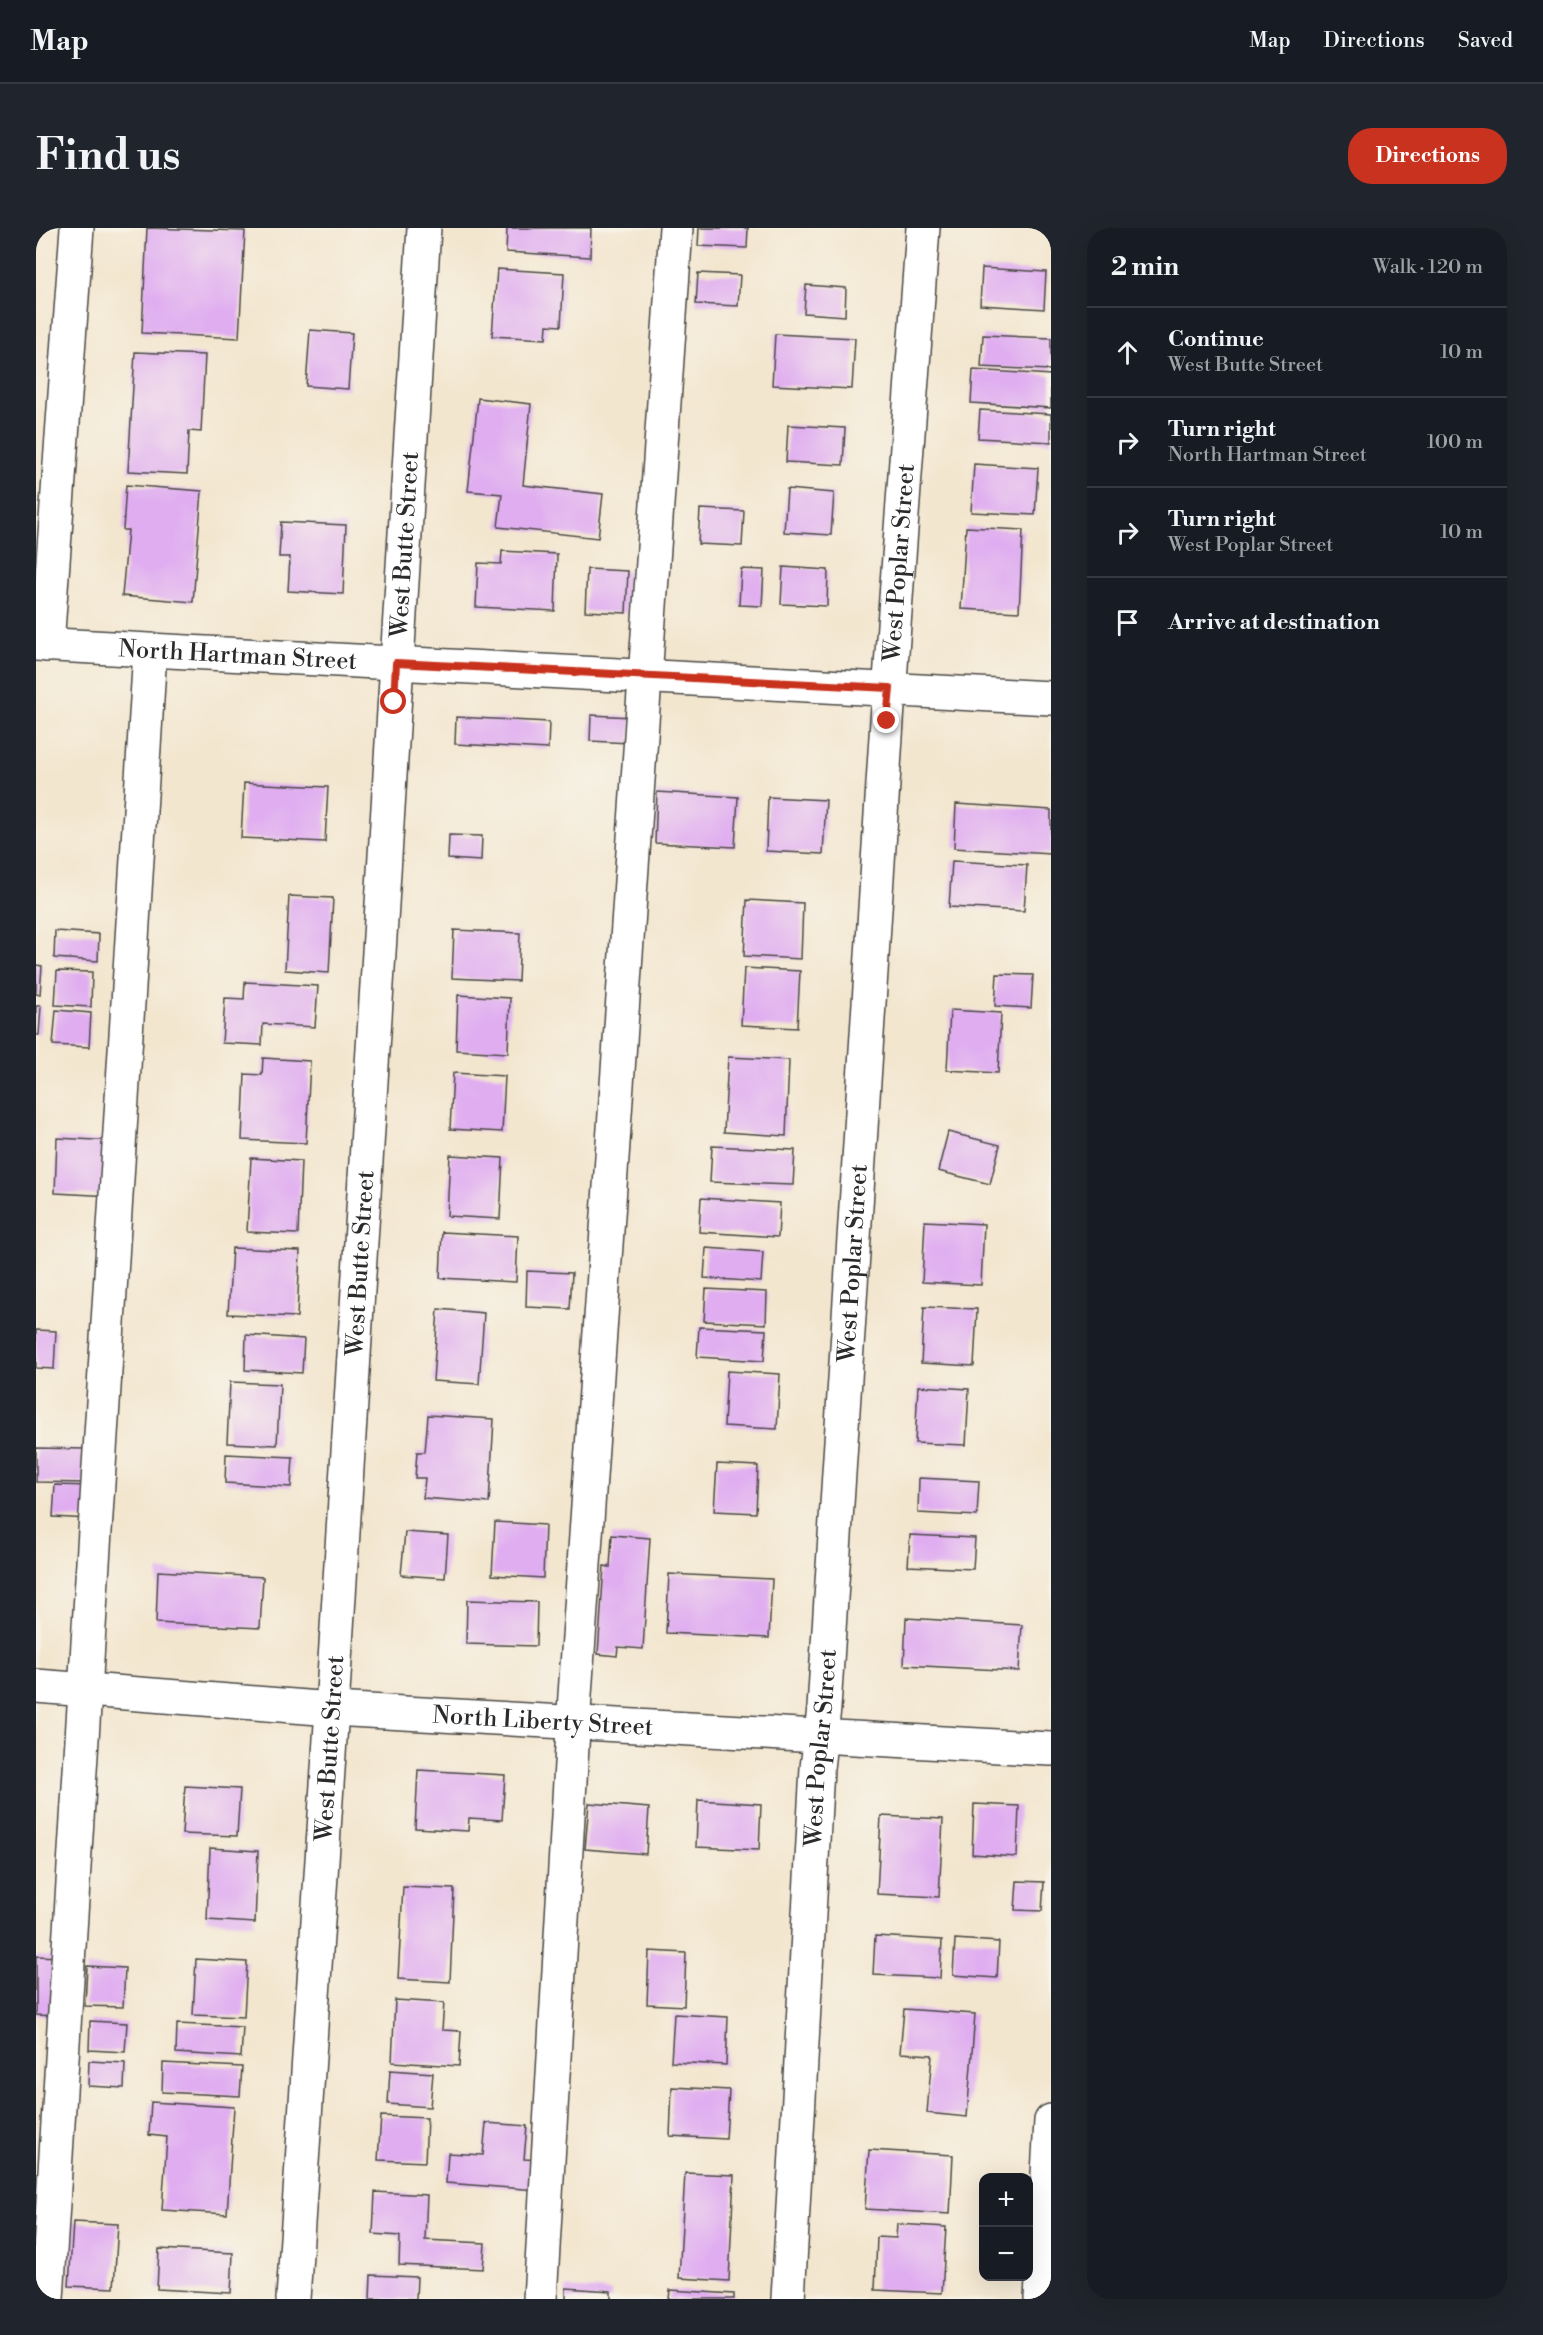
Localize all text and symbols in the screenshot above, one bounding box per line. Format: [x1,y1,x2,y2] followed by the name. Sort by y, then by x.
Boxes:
[30,24,89,59] text: Map
[1249,28,1291,54] text: Map
[1324,28,1425,54] text: Directions
[1458,28,1513,54] text: Saved
[1348,128,1507,184] button: Directions
[36,130,180,183] text: Find us
[1111,251,1179,283] text: 2 min
[1373,255,1483,280] text: Walk · 120 m
[1168,326,1264,353] text: Continue
[1111,336,1144,369] icon: ahead
[1440,340,1483,365] text: 10 m
[1168,353,1323,378] text: West Butte Street
[1168,416,1276,443] text: Turn right
[1111,426,1144,459] icon: right
[1427,430,1483,455] text: 100 m
[1168,443,1367,468] text: North Hartman Street
[385,450,426,639] street label: West Butte Street
[877,462,922,664] street label: West Poplar Street
[1168,506,1276,533] text: Turn right
[1111,516,1144,549] icon: right
[1440,520,1483,545] text: 10 m
[1168,533,1333,558] text: West Poplar Street
[1111,606,1144,639] icon: arrive
[1168,609,1380,636] text: Arrive at destination
[118,634,358,677] street label: North Hartman Street
[380,688,406,714] route start
[873,707,899,733] route end
[832,1163,875,1364] street label: West Poplar Street
[340,1169,381,1358] street label: West Butte Street
[799,1648,844,1849] street label: West Poplar Street
[309,1654,351,1843] street label: West Butte Street
[431,1701,654,1743] street label: North Liberty Street
[979,2173,1033,2281] map controls
[979,2173,1033,2227] button: +
[979,2227,1033,2281] button: −

